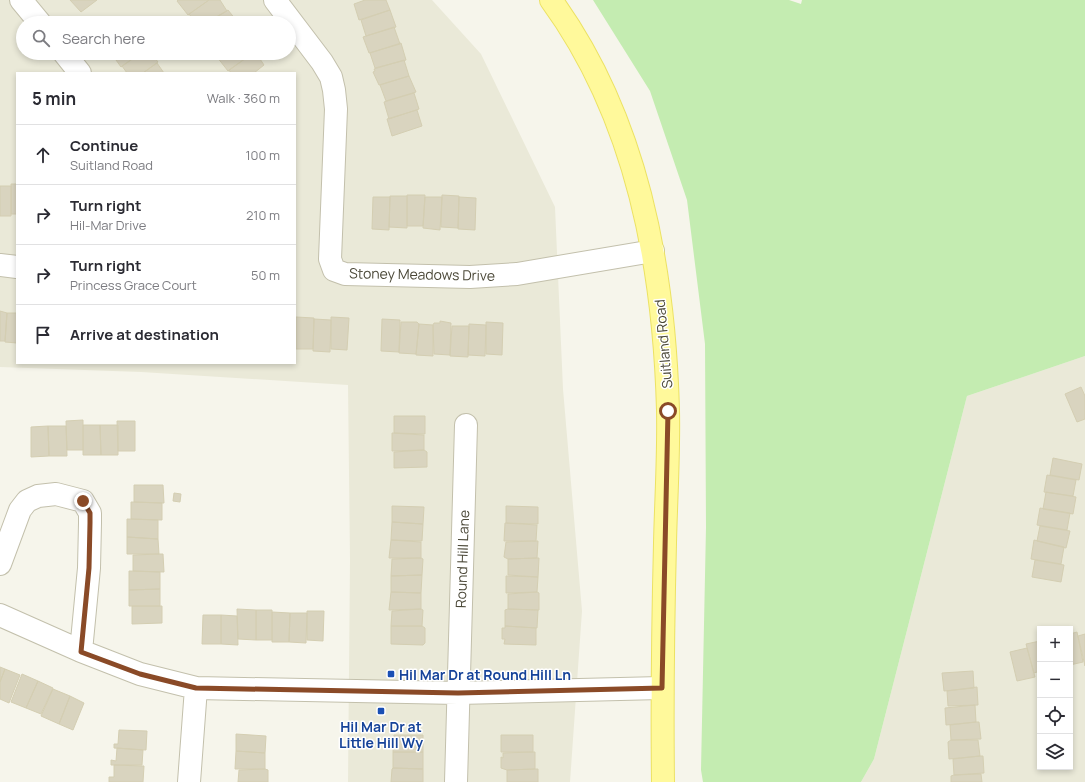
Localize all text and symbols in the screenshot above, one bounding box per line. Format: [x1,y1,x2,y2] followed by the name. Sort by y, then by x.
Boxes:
[16,16,296,60] search box
[30,27,52,49] icon: search
[62,28,145,49] text: Search here
[32,87,76,110] text: 5 min
[207,89,280,107] text: Walk · 360 m
[70,135,138,156] text: Continue
[32,144,54,166] icon: ahead
[245,146,280,164] text: 100 m
[70,156,153,174] text: Suitland Road
[70,195,141,216] text: Turn right
[32,204,54,226] icon: right
[246,206,280,224] text: 210 m
[70,216,146,234] text: Hil-Mar Drive
[70,255,141,276] text: Turn right
[349,263,495,285] street label: Stoney Meadows Drive
[32,264,54,286] icon: right
[251,266,280,284] text: 50 m
[70,276,197,294] text: Princess Grace Court
[650,299,676,389] street label: Suitland Road
[32,324,54,346] icon: arrive
[70,324,219,345] text: Arrive at destination
[659,402,677,420] route start
[74,492,92,510] route end
[451,510,473,608] street label: Round Hill Lane
[1037,626,1073,770] map controls
[1037,626,1073,662] button: +
[1037,662,1073,698] button: −
[399,665,571,684] place label: Hil Mar Dr at Round Hill Ln
[386,669,396,679] marker: Hil Mar Dr at Round Hill Ln
[1037,698,1073,734] button: locate
[376,706,386,716] marker: Hil Mar Dr at Little Hill Wy
[339,717,423,752] place label: Hil Mar Dr at Little Hill Wy
[1037,734,1073,770] button: layers

